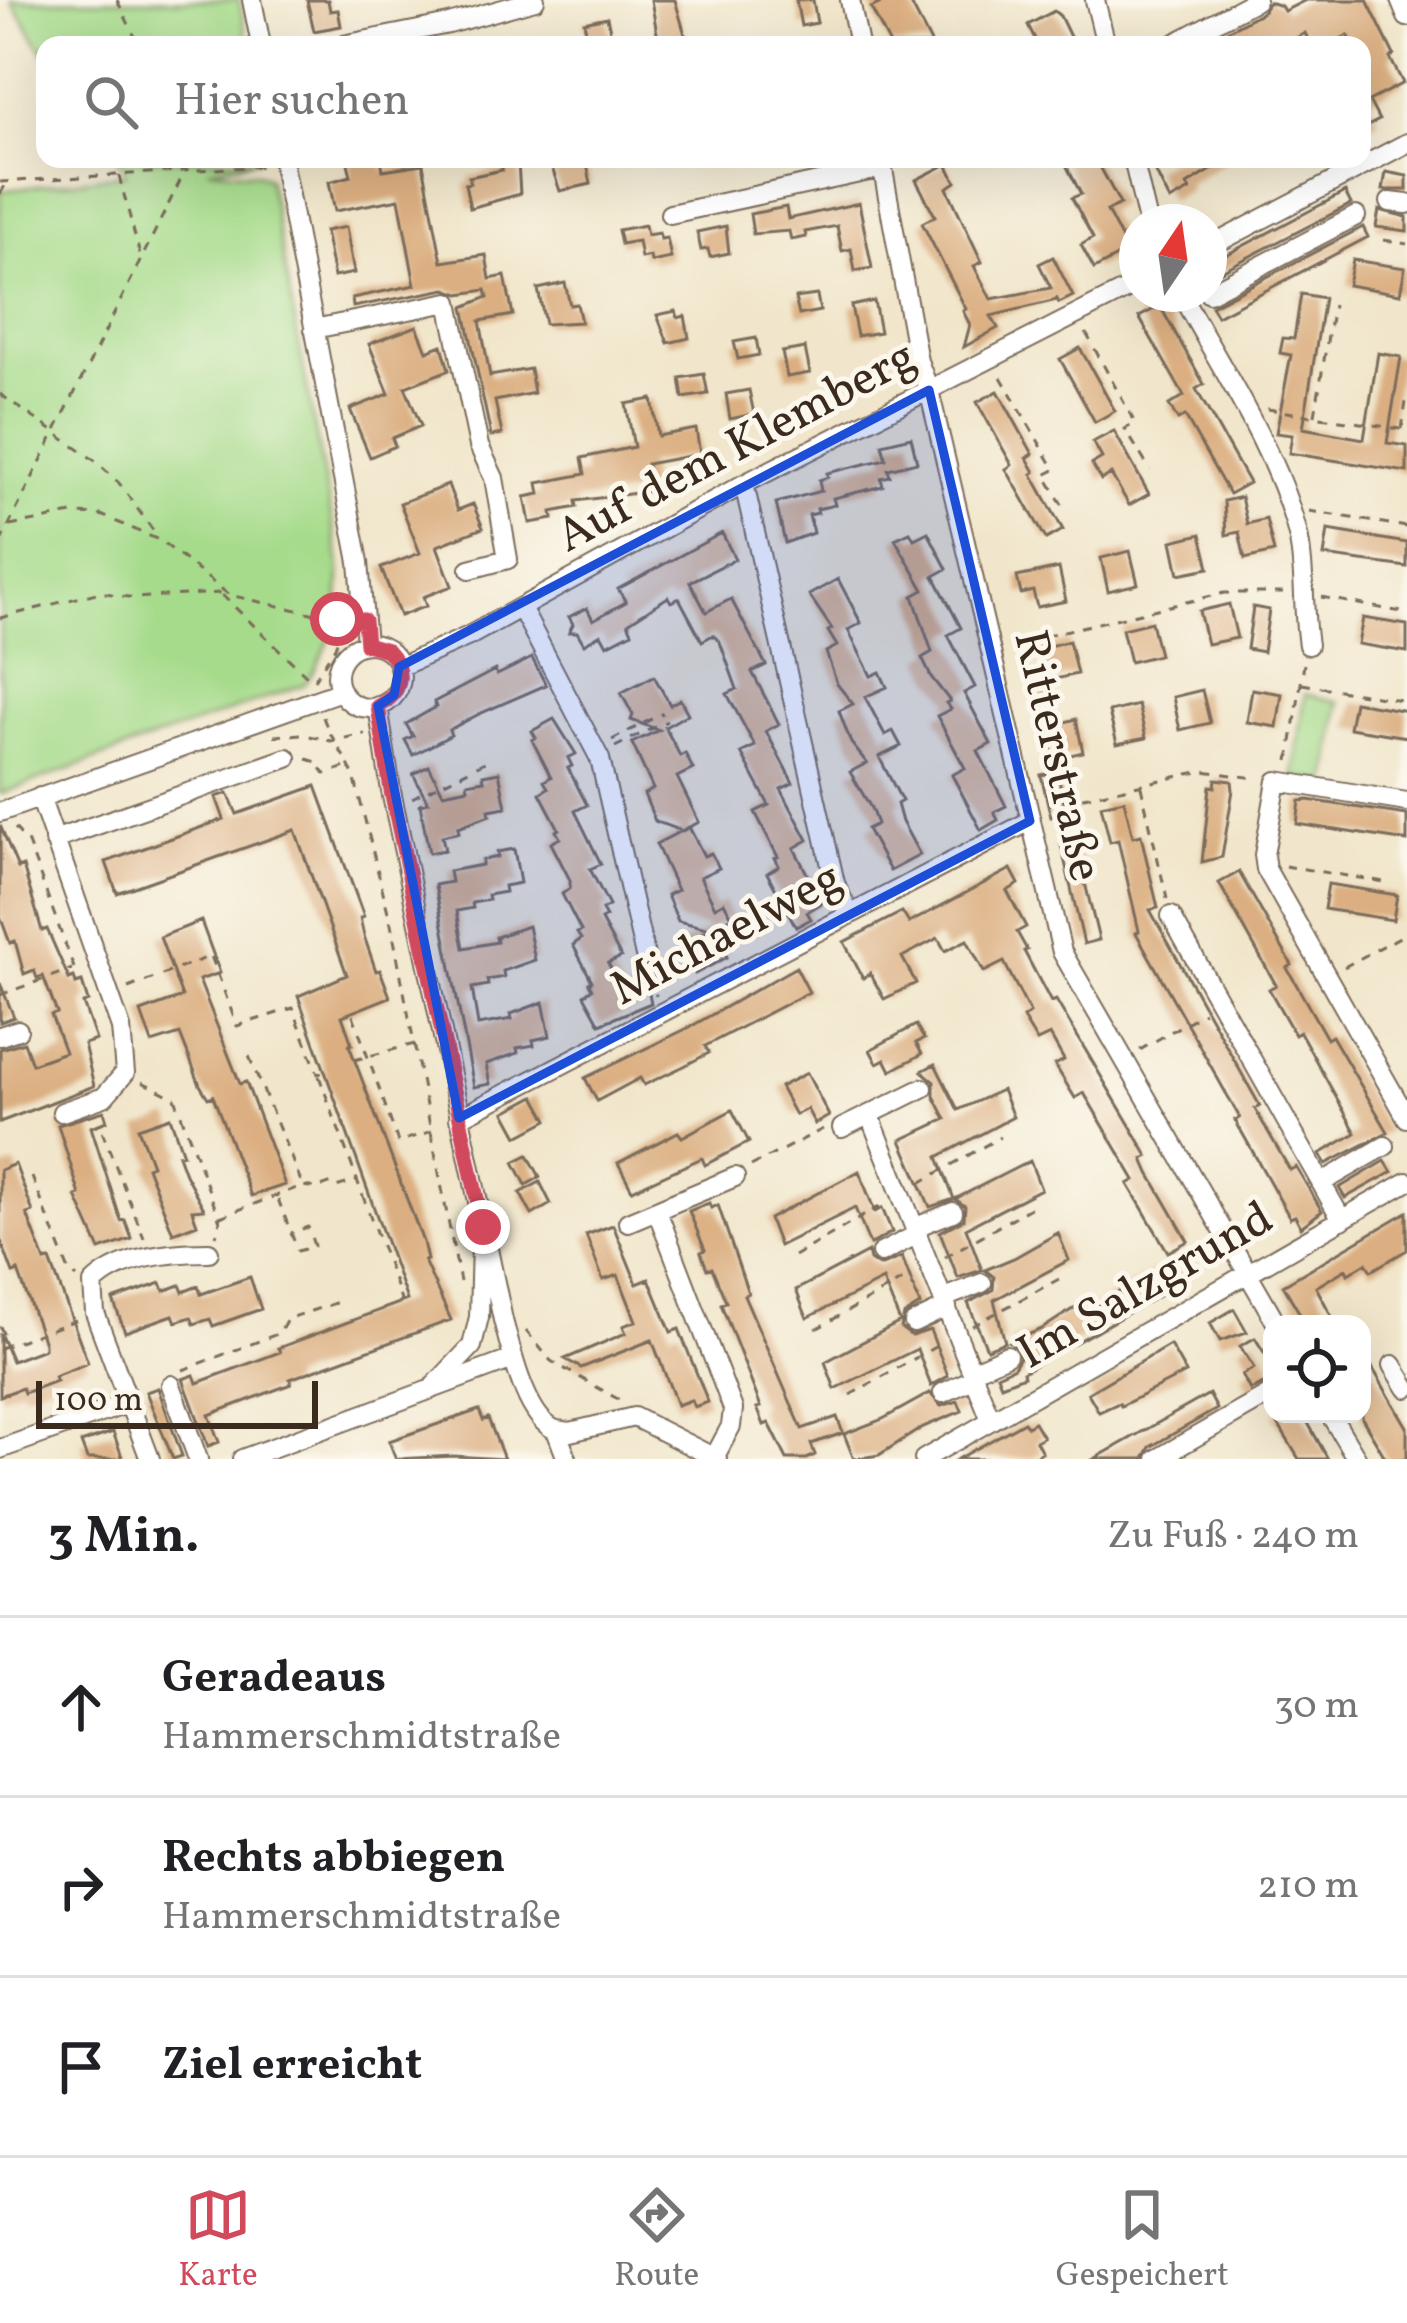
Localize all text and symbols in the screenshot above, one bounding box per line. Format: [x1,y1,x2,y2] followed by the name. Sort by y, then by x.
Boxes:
[36,36,1371,168] search box
[78,69,144,135] icon: search
[174,71,409,134] text: Hier suchen
[1119,204,1227,312] north arrow
[545,325,929,571] street label: Auf dem Klemberg
[310,592,364,646] route start
[995,624,1117,888] street label: Ritterstraße
[600,846,854,1024] street label: Michaelweg
[1006,1187,1286,1387] street label: Im Salzgrund
[456,1200,510,1254] route end
[1263,1315,1371,1423] map controls
[1263,1315,1371,1423] button: locate
[36,1375,318,1428] scale bar
[54,1379,143,1425] text: 100 m
[48,1502,200,1573] text: 3 Min.
[1107,1510,1359,1564] text: Zu Fuß · 240 m
[162,1648,386,1711] text: Geradeaus
[48,1674,114,1740] icon: ahead
[1274,1680,1359,1734] text: 30 m
[162,1711,561,1765] text: Hammerschmidtstraße
[162,1828,505,1891] text: Rechts abbiegen
[48,1854,114,1920] icon: right
[1257,1860,1359,1914] text: 210 m
[162,1891,561,1945] text: Hammerschmidtstraße
[48,2034,114,2100] icon: arrive
[162,2035,422,2098] text: Ziel erreicht
[178,2182,258,2300] tab: Karte
[614,2182,699,2300] tab: Route
[1056,2182,1229,2300] tab: Gespeichert

